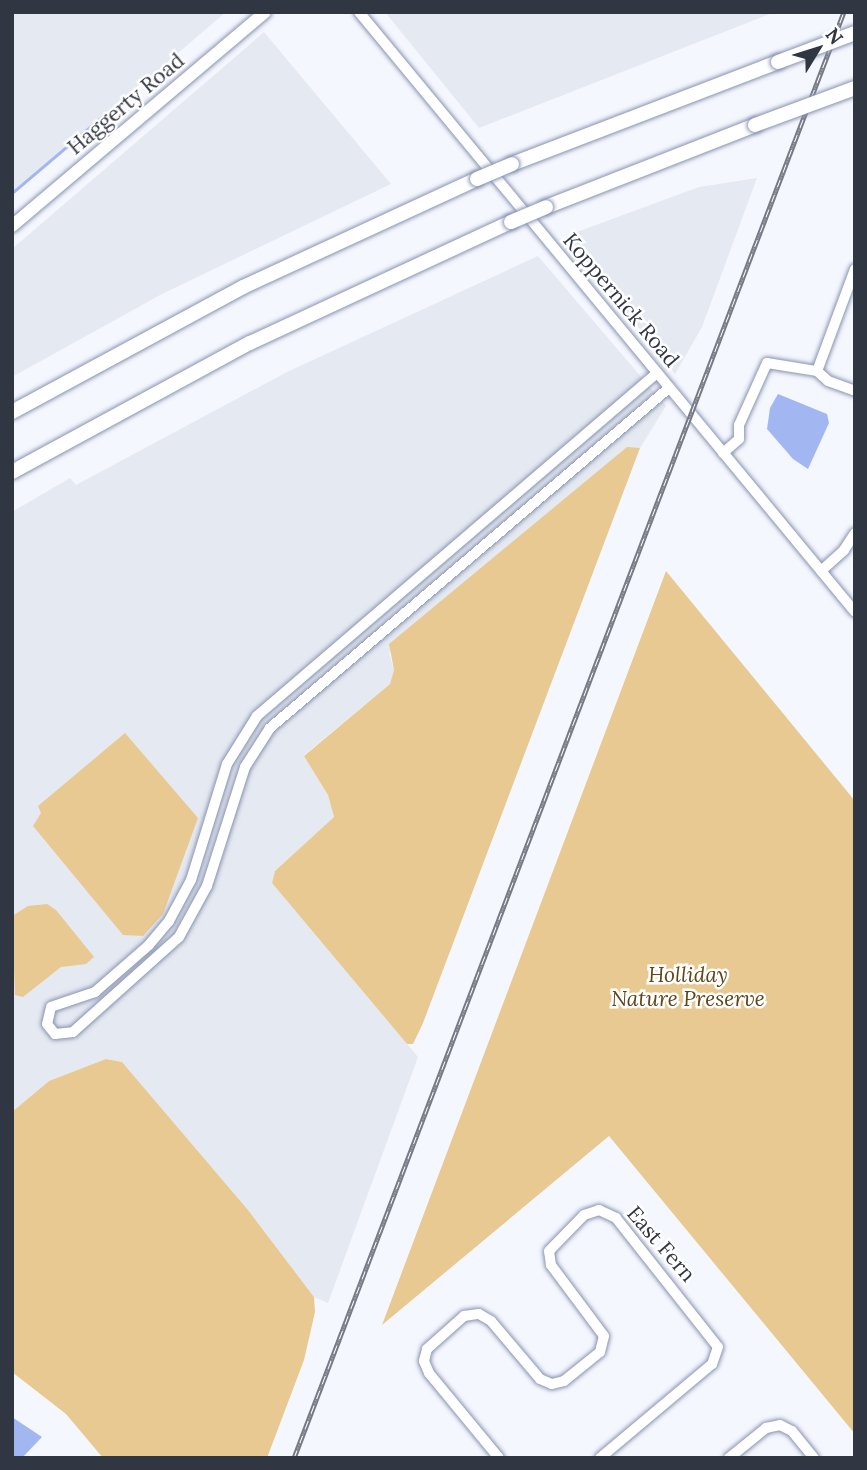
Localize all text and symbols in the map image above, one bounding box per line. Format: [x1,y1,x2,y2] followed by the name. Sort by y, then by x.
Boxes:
[783,14,853,84] north arrow
[821,23,849,49] text: N
[63,48,189,160] street label: Haggerty Road
[558,228,684,372] street label: Koppernick Road
[611,962,765,1012] park label: Holliday Nature Preserve
[621,1201,701,1287] street label: East Fern

